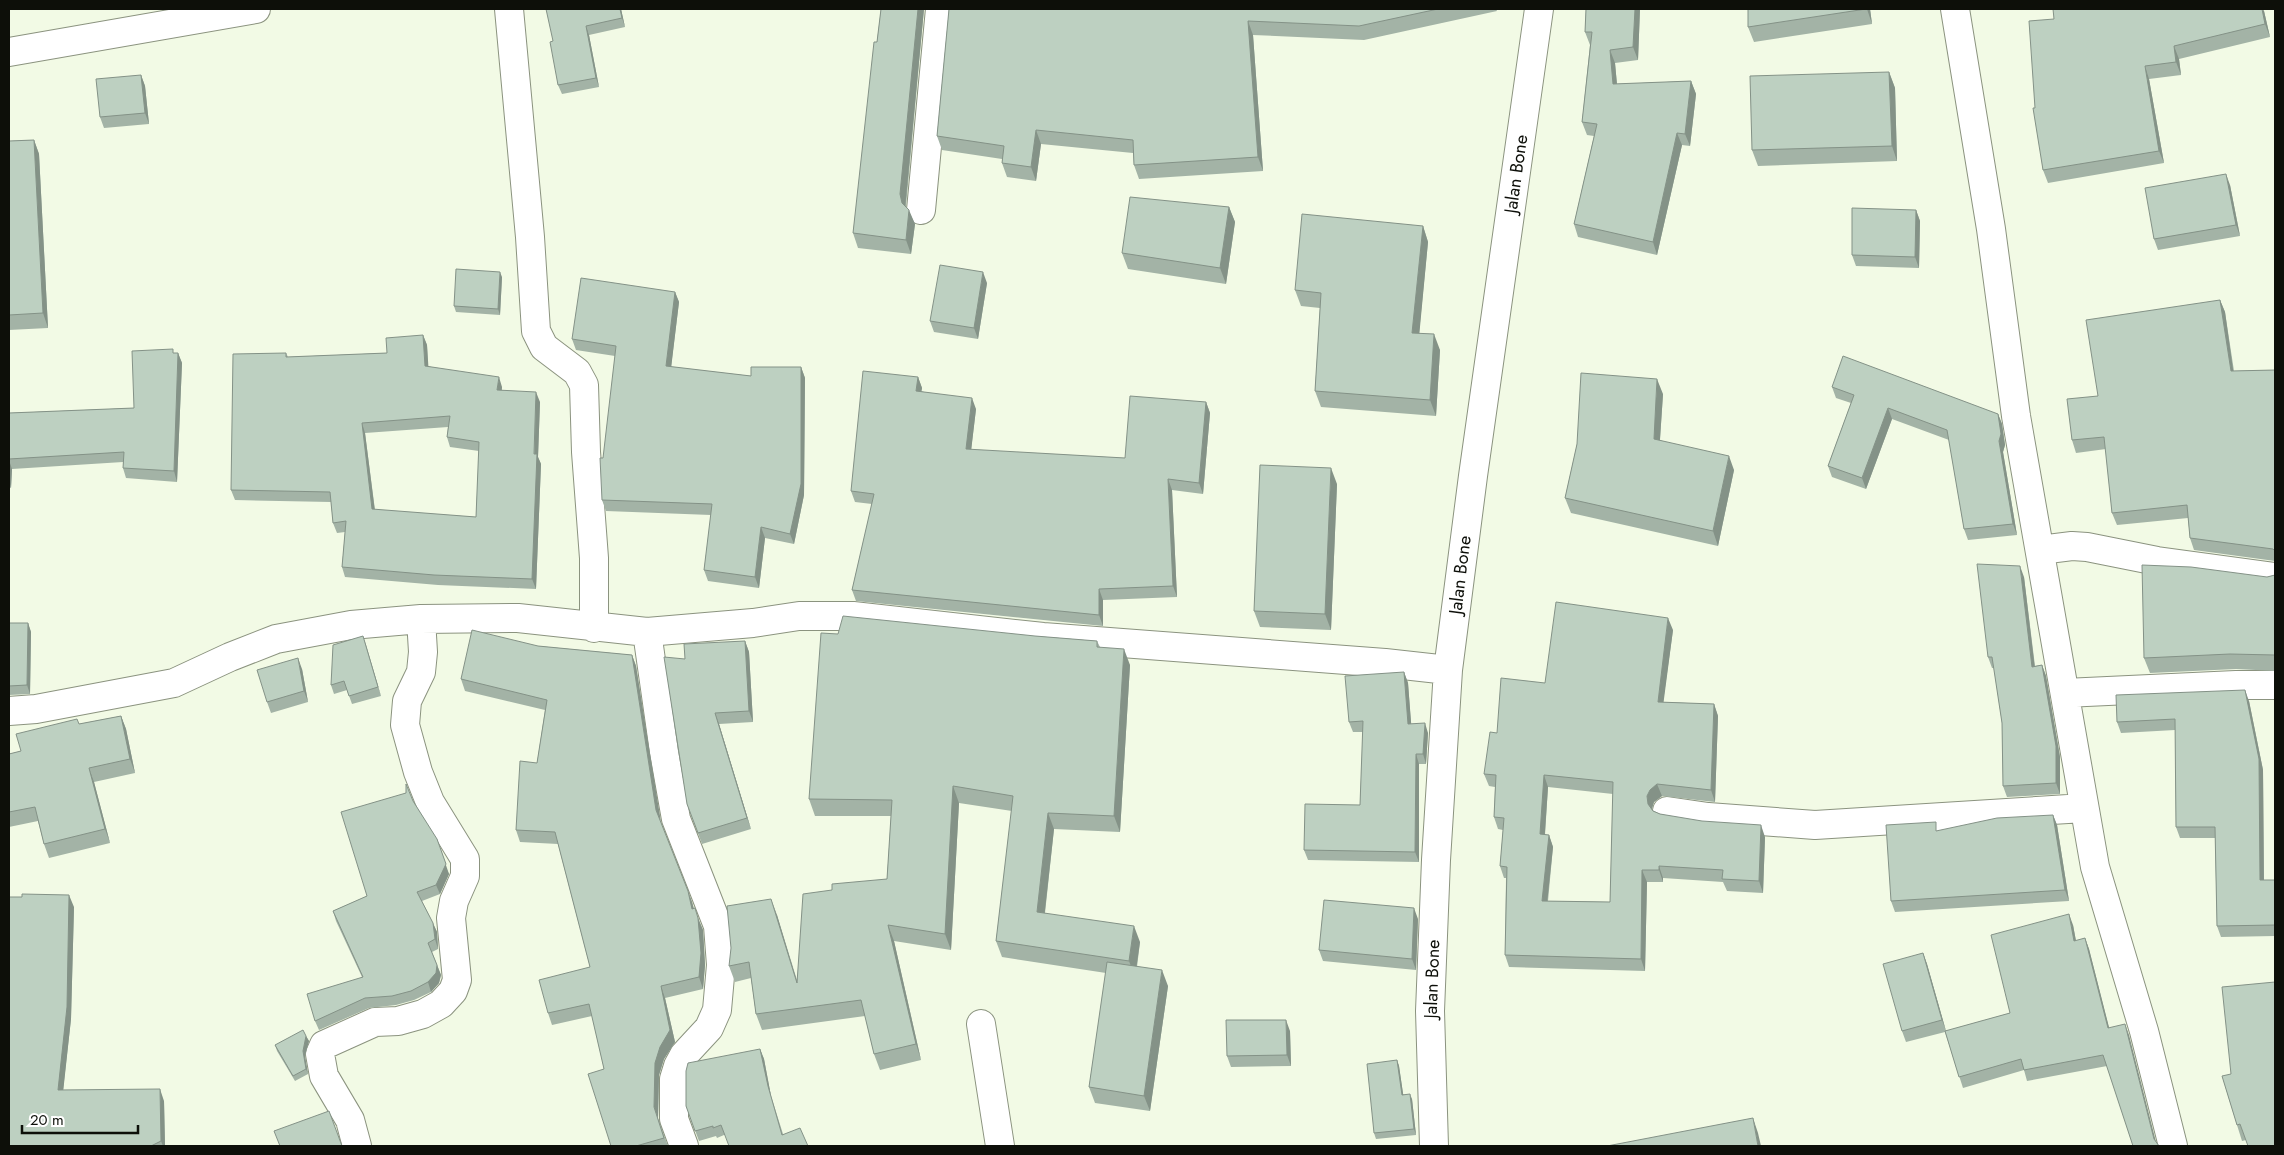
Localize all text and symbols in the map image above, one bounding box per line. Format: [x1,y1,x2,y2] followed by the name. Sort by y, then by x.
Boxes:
[1497,133,1534,217] street label: Jalan Bone
[1442,534,1478,618] street label: Jalan Bone
[1418,939,1446,1021] street label: Jalan Bone
[22,1102,139,1134] scale bar
[30,1109,64,1131] text: 20 m

